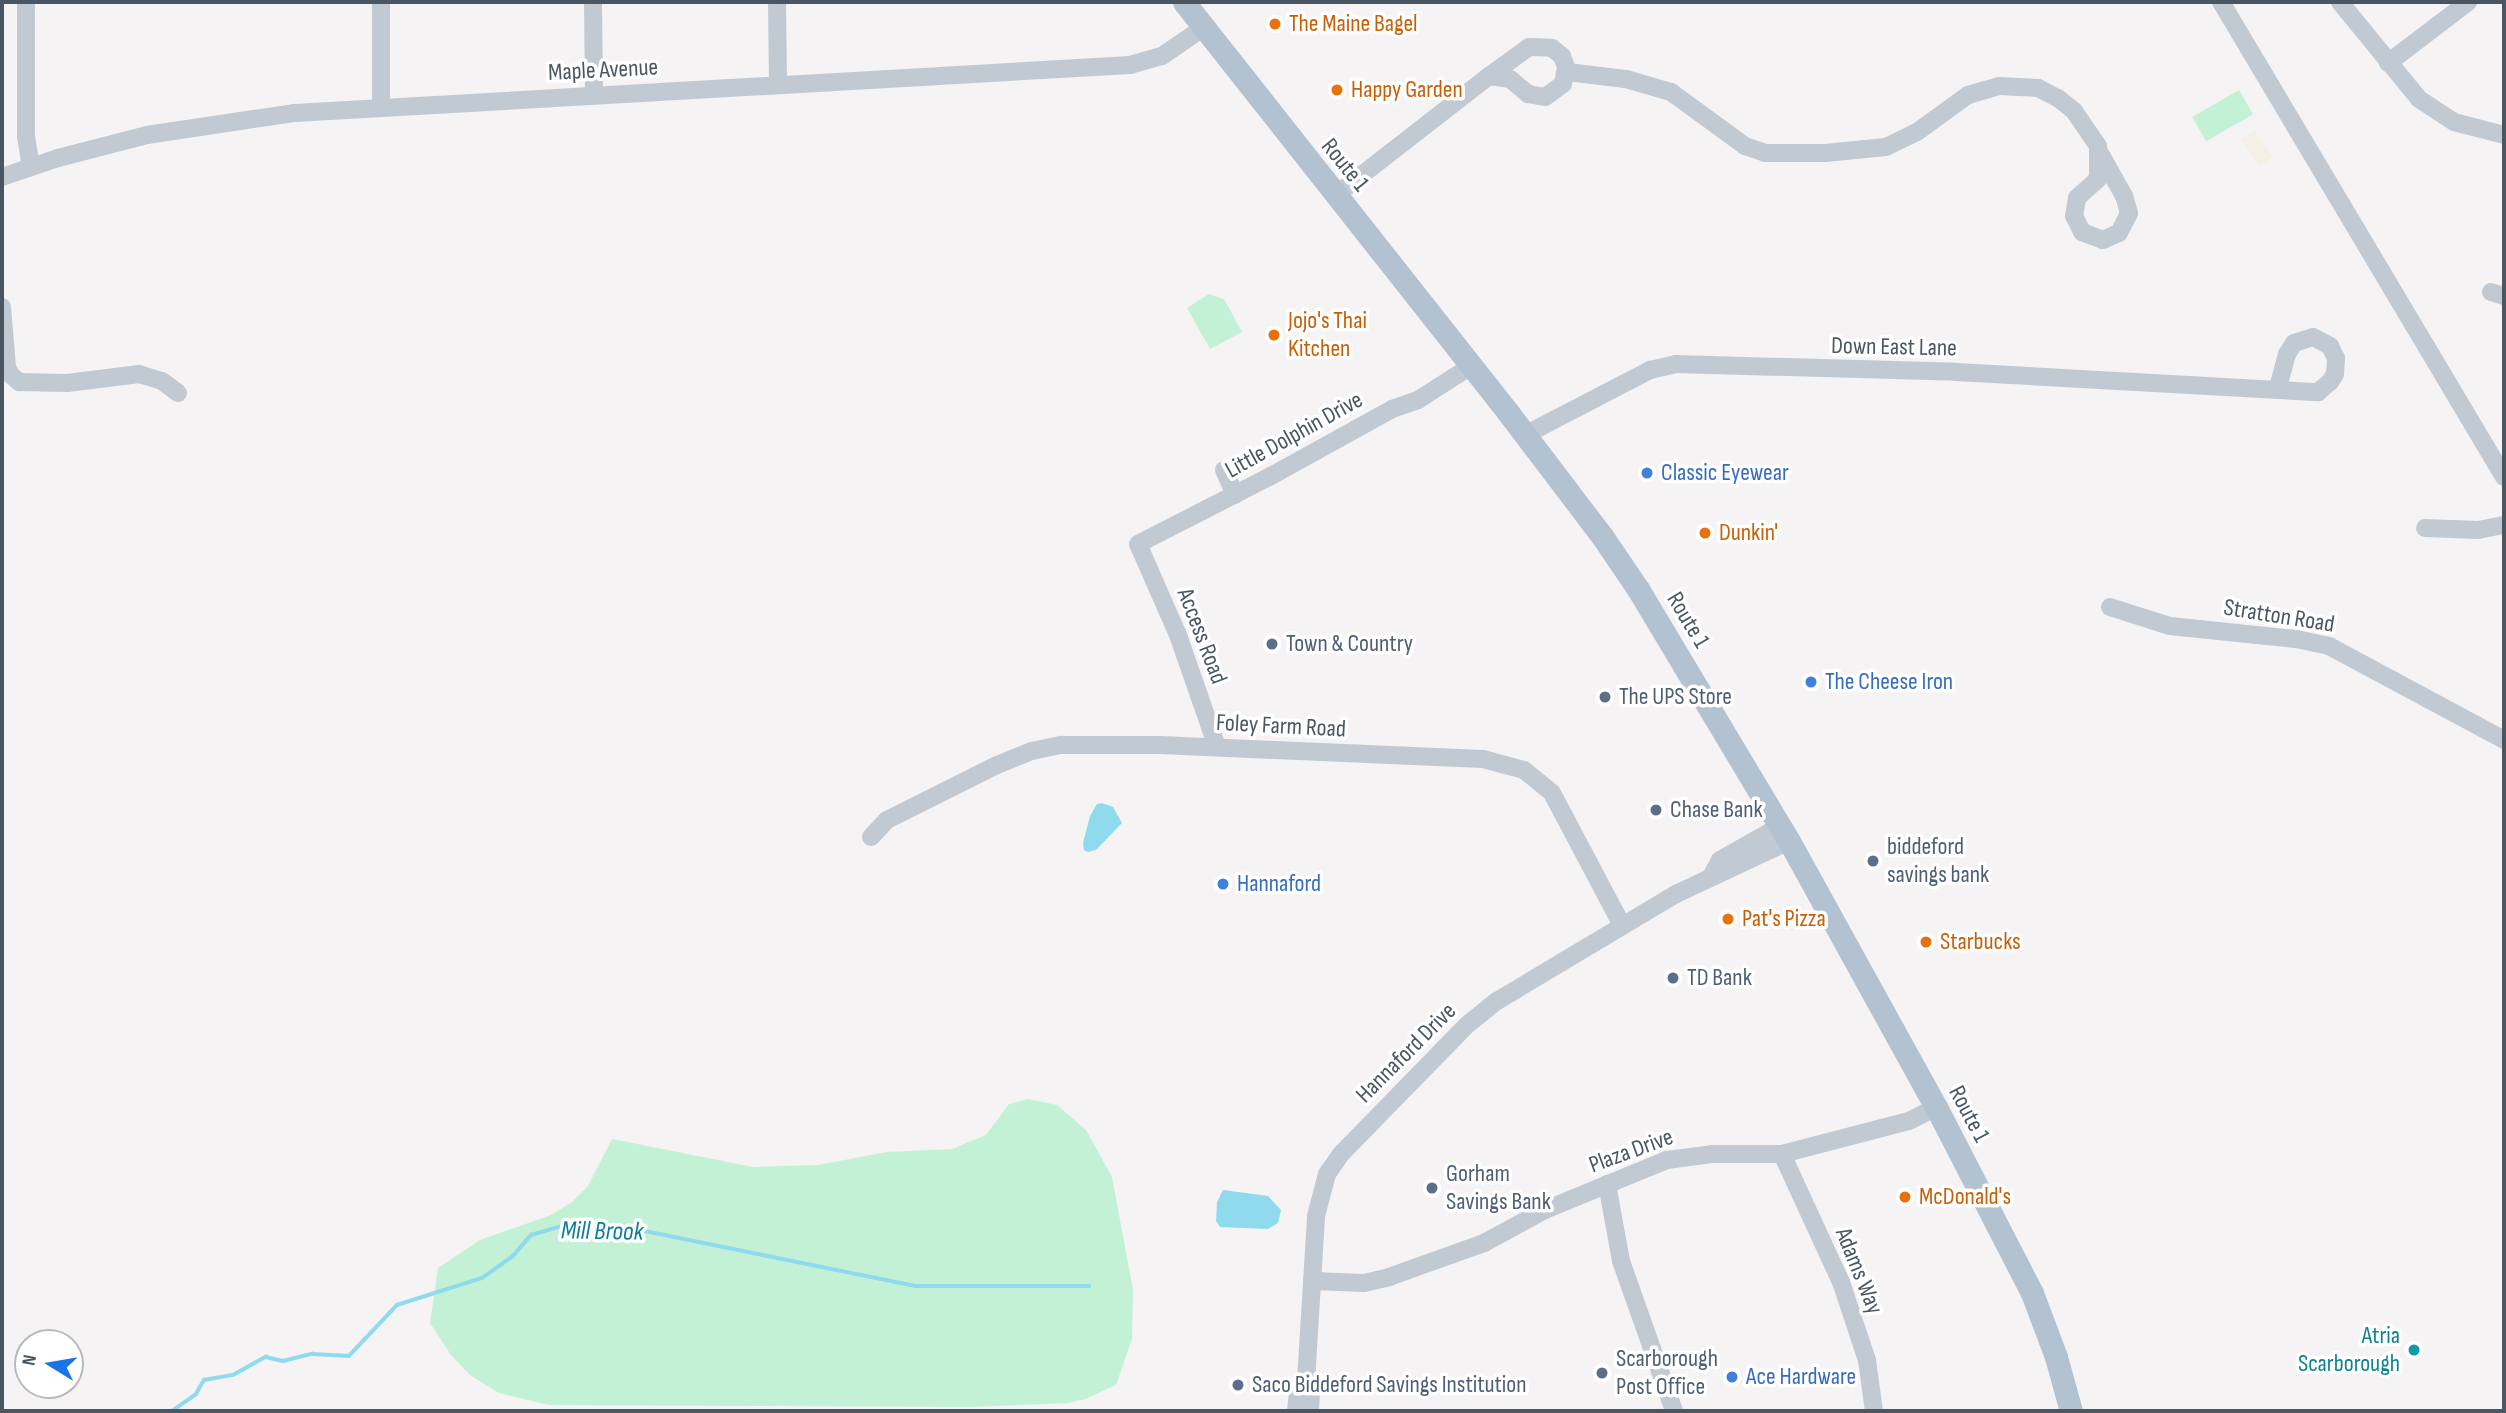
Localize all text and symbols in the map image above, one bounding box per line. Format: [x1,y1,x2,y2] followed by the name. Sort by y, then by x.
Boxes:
[1289,10,1418,38] place label: The Maine Bagel
[1267,16,1283,32] marker: The Maine Bagel
[547,53,659,87] street label: Maple Avenue
[1351,76,1463,104] place label: Happy Garden
[1329,82,1345,98] marker: Happy Garden
[1315,133,1375,197] street label: Route 1
[1288,307,1367,363] place label: Jojo's Thai Kitchen
[1266,327,1282,343] marker: Jojo's Thai Kitchen
[1831,332,1957,362] street label: Down East Lane
[1220,385,1368,485] street label: Little Dolphin Drive
[1661,459,1789,487] place label: Classic Eyewear
[1639,465,1655,481] marker: Classic Eyewear
[1719,519,1778,547] place label: Dunkin'
[1697,525,1713,541] marker: Dunkin'
[1171,584,1233,688] street label: Access Road
[1660,587,1716,653] street label: Route 1
[2222,593,2336,639] street label: Stratton Road
[1286,630,1413,658] place label: Town & Country
[1264,636,1280,652] marker: Town & Country
[1825,668,1953,696] place label: The Cheese Iron
[1803,674,1819,690] marker: The Cheese Iron
[1619,683,1732,711] place label: The UPS Store
[1597,689,1613,705] marker: The UPS Store
[1215,708,1347,744] street label: Foley Farm Road
[1670,796,1763,824] place label: Chase Bank
[1648,802,1664,818] marker: Chase Bank
[1887,833,1989,889] place label: biddeford savings bank
[1865,853,1881,869] marker: biddeford savings bank
[1237,870,1321,898] place label: Hannaford
[1215,876,1231,892] marker: Hannaford
[1742,905,1826,933] place label: Pat's Pizza
[1720,911,1736,927] marker: Pat's Pizza
[1940,928,2021,956] place label: Starbucks
[1918,934,1934,950] marker: Starbucks
[1687,964,1752,992] place label: TD Bank
[1665,970,1681,986] marker: TD Bank
[1350,997,1462,1109] street label: Hannaford Drive
[1942,1081,1996,1147] street label: Route 1
[1585,1123,1677,1179] street label: Plaza Drive
[1446,1160,1551,1216] place label: Gorham Savings Bank
[1424,1180,1440,1196] marker: Gorham Savings Bank
[1919,1183,2011,1211] place label: McDonald's
[1897,1189,1913,1205] marker: McDonald's
[560,1216,644,1248] water label: Mill Brook
[1829,1224,1889,1318] street label: Adams Way
[2298,1322,2400,1378] place label: Atria Scarborough
[14,1329,84,1399] north arrow
[2406,1342,2422,1358] marker: Atria Scarborough
[1616,1345,1718,1401] place label: Scarborough Post Office
[18,1353,42,1367] text: N
[1746,1363,1856,1391] place label: Ace Hardware
[1594,1365,1610,1381] marker: Scarborough Post Office
[1724,1369,1740,1385] marker: Ace Hardware
[1252,1371,1527,1399] place label: Saco Biddeford Savings Institution
[1230,1377,1246,1393] marker: Saco Biddeford Savings Institution

